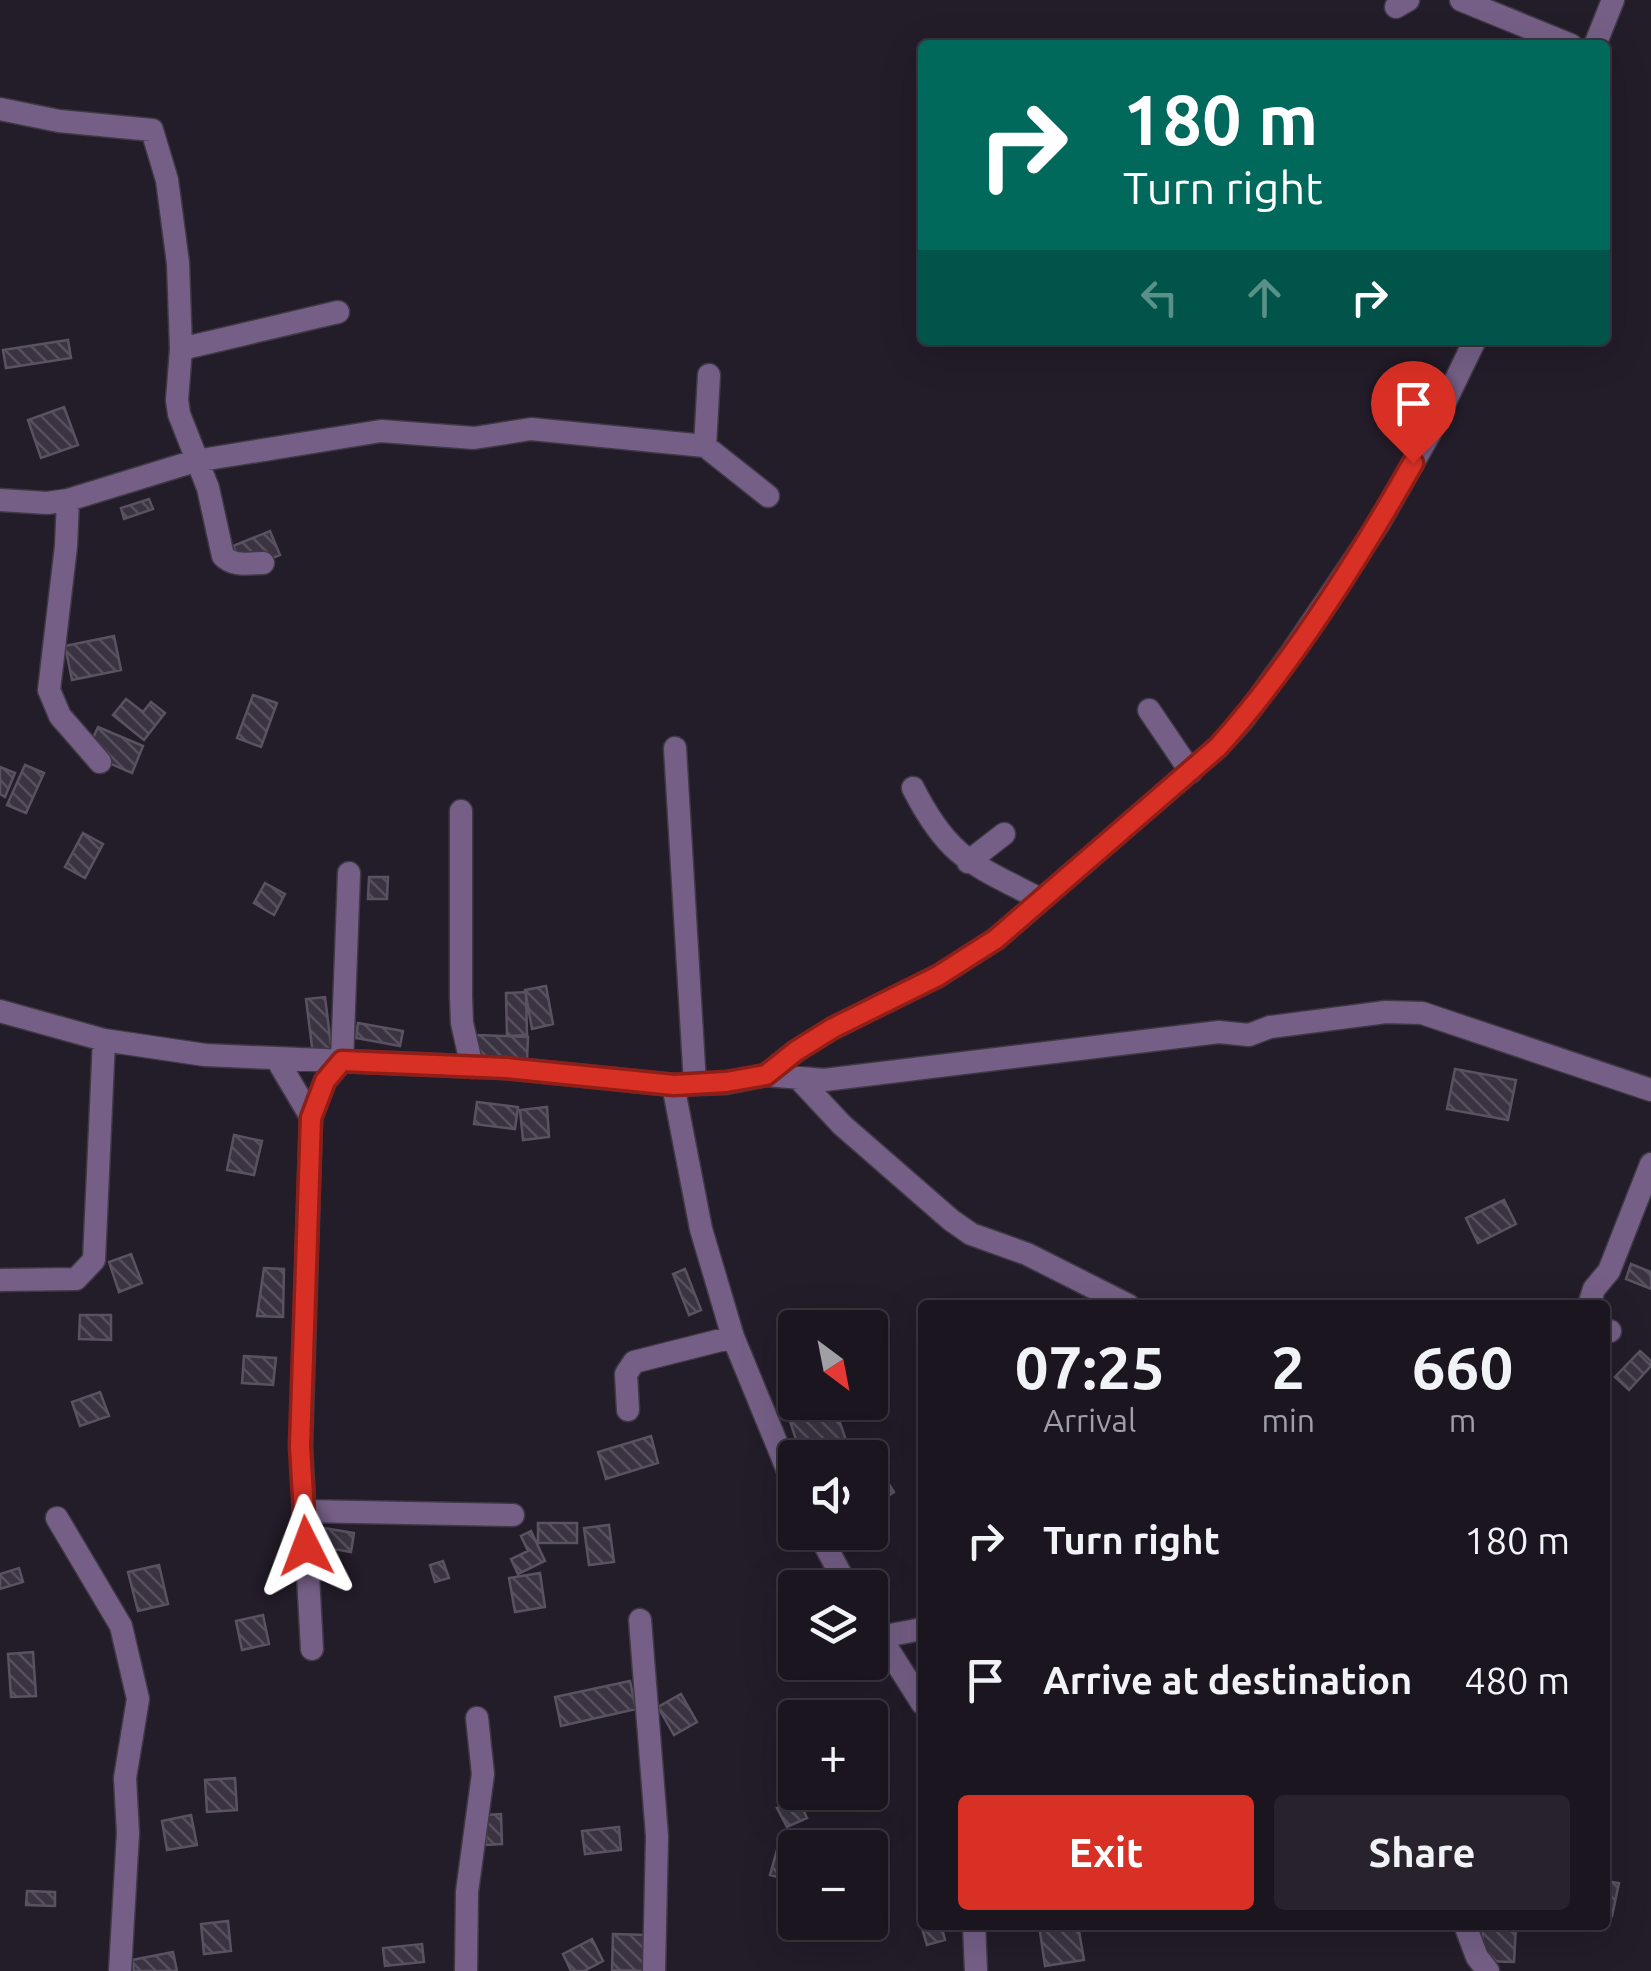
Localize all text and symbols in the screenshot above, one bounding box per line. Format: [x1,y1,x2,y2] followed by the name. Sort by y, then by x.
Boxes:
[958,80,1088,210] icon: right
[1123,80,1318,158] text: 180 m
[1123,162,1323,213] text: Turn right
[1132,270,1187,325] icon: left
[1237,270,1292,325] icon: ahead
[1342,270,1397,325] icon: right
[1371,361,1456,464] pin
[1386,376,1441,431] icon: arrive
[778,1310,888,1420] north arrow
[778,1310,888,1940] map controls
[1015,1333,1165,1400] text: 07:25
[1271,1333,1305,1400] text: 2
[1412,1333,1513,1400] text: 660
[1043,1402,1136,1438] text: Arrival
[1261,1402,1315,1438] text: min
[1449,1402,1476,1438] text: m
[778,1440,888,1550] button: sound
[254,1494,358,1598] position arrow
[958,1513,1013,1568] icon: right
[1043,1519,1220,1561] text: Turn right
[1464,1519,1570,1561] text: 180 m
[778,1570,888,1680] button: layers
[958,1653,1013,1708] icon: arrive
[1043,1659,1412,1701] text: Arrive at destination
[1464,1659,1570,1701] text: 480 m
[778,1700,888,1810] button: +
[958,1795,1254,1910] button: Exit
[1274,1795,1570,1910] button: Share
[778,1830,888,1940] button: −

